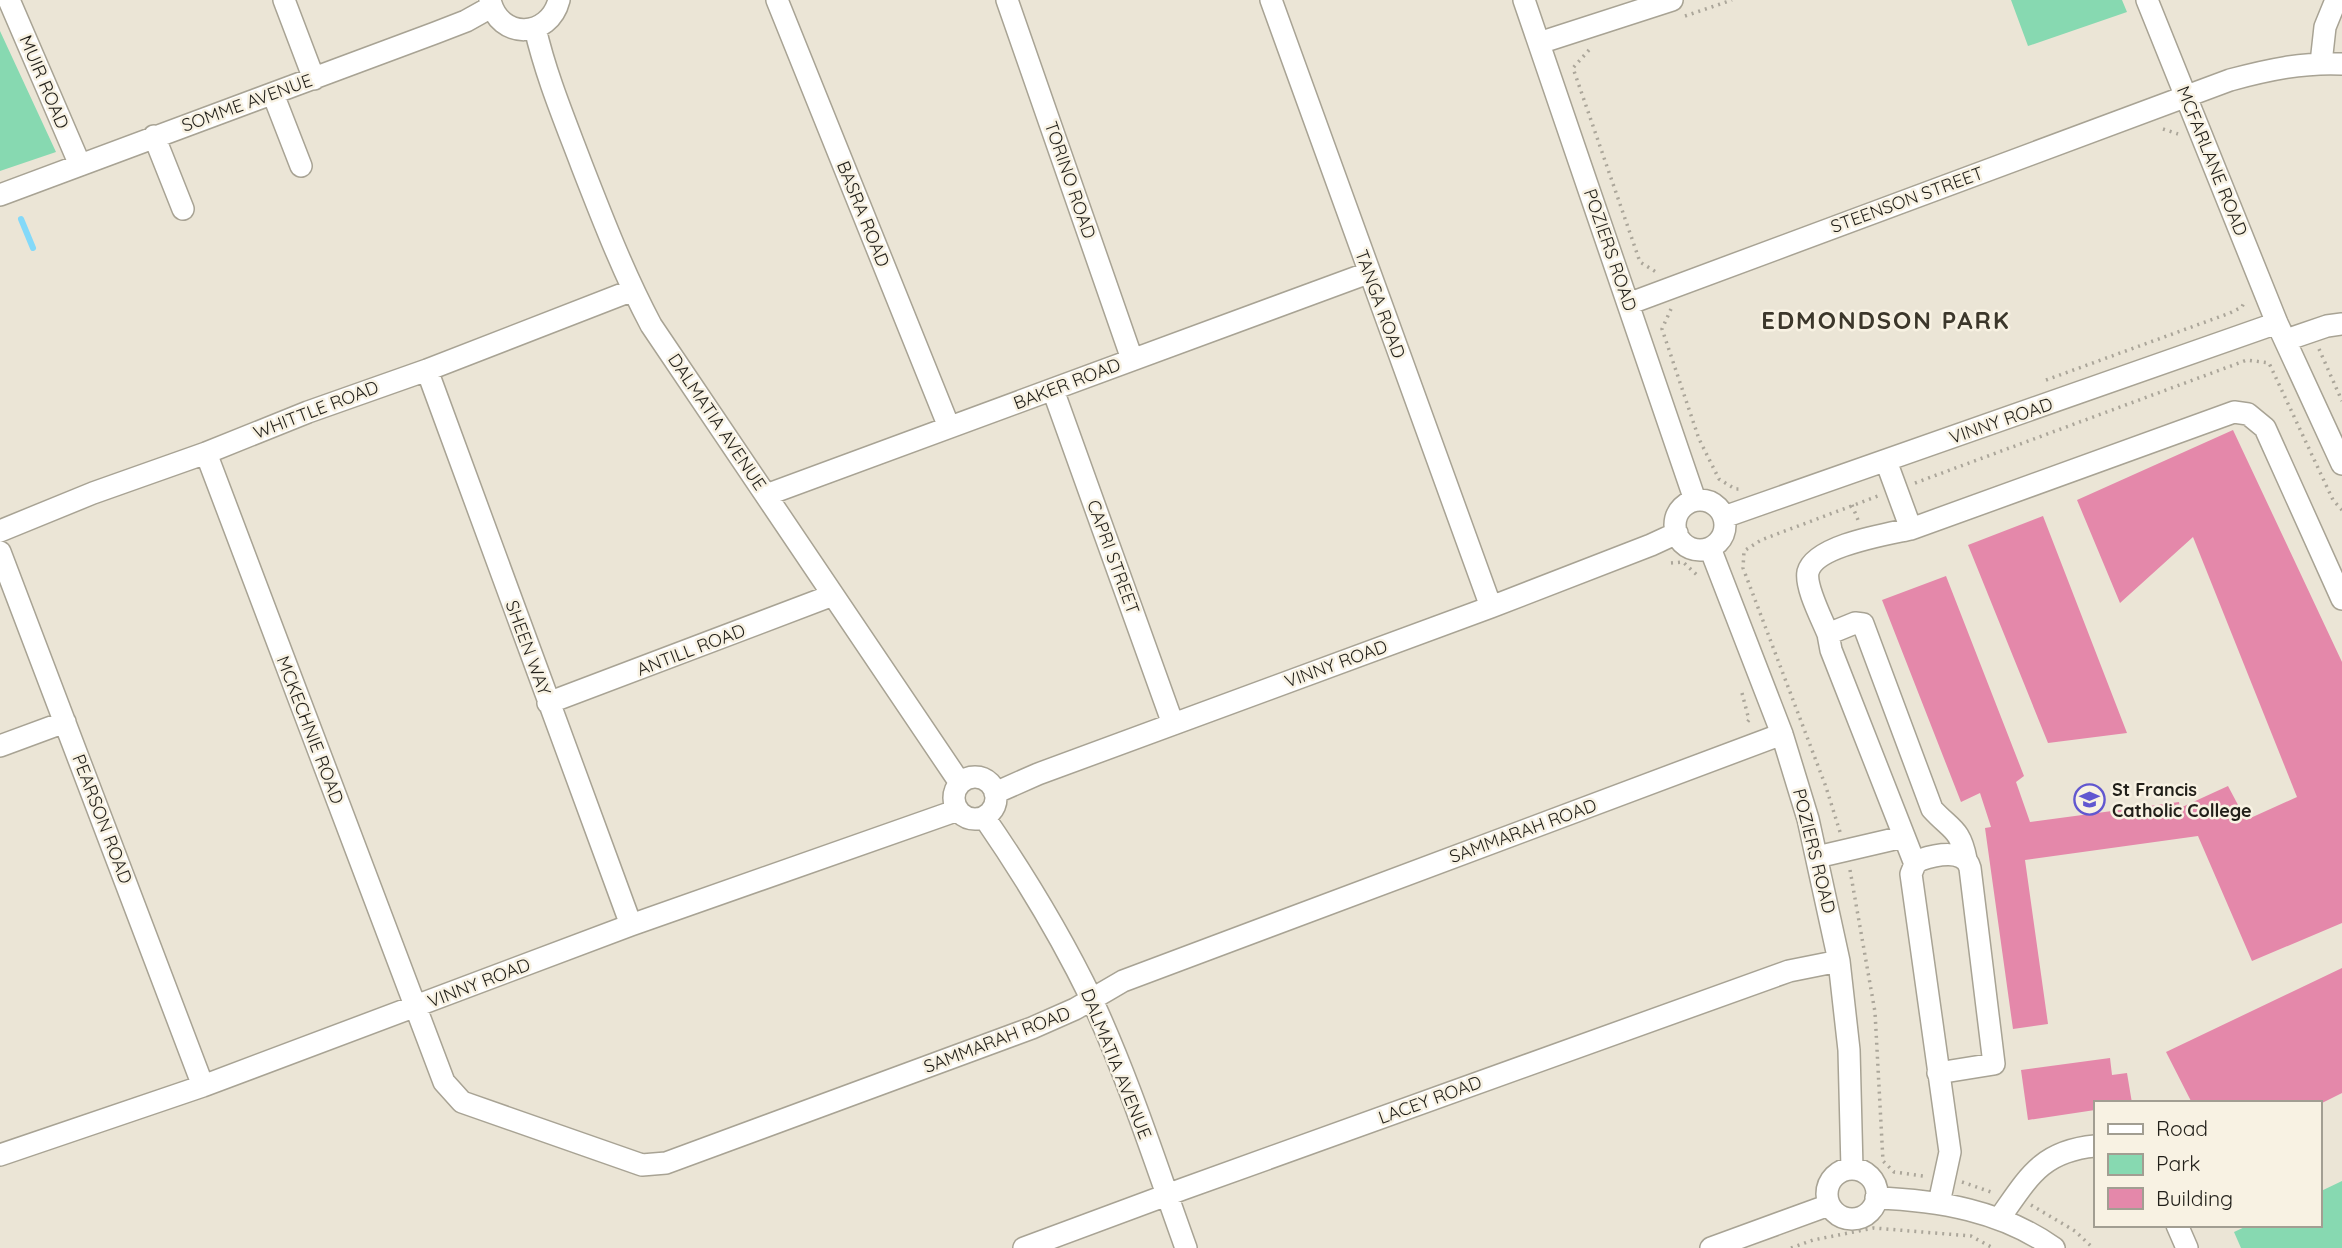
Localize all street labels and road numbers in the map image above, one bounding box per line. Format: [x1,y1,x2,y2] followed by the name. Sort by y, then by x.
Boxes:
[14,32,74,132] street label: MUIR ROAD
[178,68,315,137] street label: SOMME AVENUE
[2172,83,2253,239] street label: MCFARLANE ROAD
[1040,118,1101,242] street label: TORINO ROAD
[832,157,895,270] street label: BASRA ROAD
[1827,161,1986,238] street label: STEENSON STREET
[1579,186,1642,314] street label: POZIERS ROAD
[1350,246,1411,361] street label: TANGA ROAD
[663,349,772,494] street label: DALMATIA AVENUE
[1010,353,1124,414] street label: BAKER ROAD
[250,375,382,444] street label: WHITTLE ROAD
[1946,392,2056,449] street label: VINNY ROAD
[1082,497,1145,617] street label: CAPRI STREET
[501,597,556,698] street label: SHEEN WAY
[633,618,748,681] street label: ANTILL ROAD
[1281,634,1390,693] street label: VINNY ROAD
[272,653,349,807] street label: MCKECHNIE ROAD
[67,751,138,887] street label: PEARSON ROAD
[1788,786,1841,916] street label: POZIERS ROAD
[1446,793,1600,868] street label: SAMMARAH ROAD
[424,952,533,1013] street label: VINNY ROAD
[1076,985,1157,1142] street label: DALMATIA AVENUE
[920,1001,1073,1078] street label: SAMMARAH ROAD
[1375,1070,1485,1129] street label: LACEY ROAD

